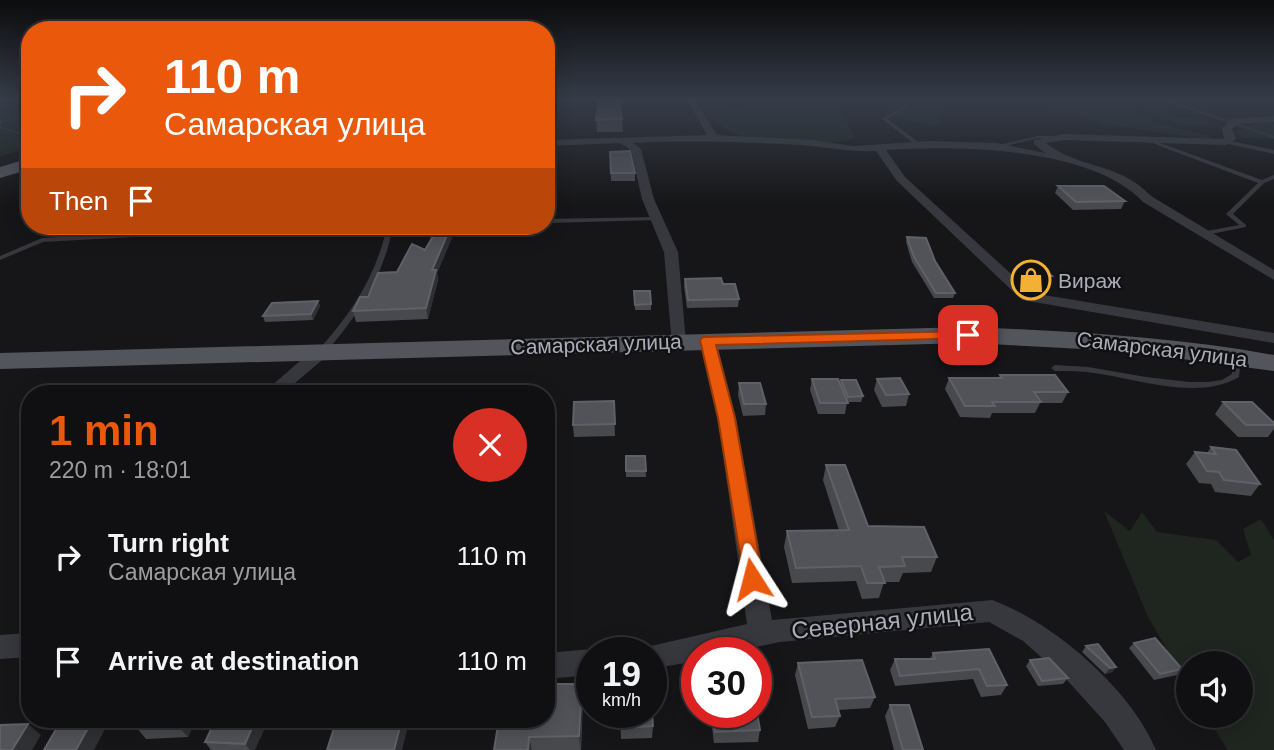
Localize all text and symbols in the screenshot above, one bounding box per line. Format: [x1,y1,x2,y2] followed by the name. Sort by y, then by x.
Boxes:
[49,49,140,140] icon: right
[164,49,300,103] text: 110 m
[164,106,426,142] text: Самарская улица
[122,182,160,220] icon: arrive
[49,186,108,216] text: Then
[1010,259,1052,301] shop icon: Вираж
[1058,269,1121,292] place label: Вираж
[938,305,998,365] pin
[949,316,987,354] icon: arrive
[1075,327,1249,371] street label: Самарская улица
[510,330,682,358] street label: Самарская улица
[49,407,159,454] text: 1 min
[453,408,527,482] button: close
[49,457,191,483] text: 220 m · 18:01
[108,528,229,558] text: Turn right
[49,538,87,576] icon: right
[457,541,527,571] text: 110 m
[715,542,789,616] position arrow
[108,559,296,585] text: Самарская улица
[790,598,975,644] street label: Северная улица
[681,637,772,728] speed limit sign: 30
[49,643,87,681] icon: arrive
[108,646,359,676] text: Arrive at destination
[457,646,527,676] text: 110 m
[1176,651,1253,728] map controls
[1176,651,1253,728] button: sound
[602,654,641,693] text: 19
[602,690,641,710] text: km/h

